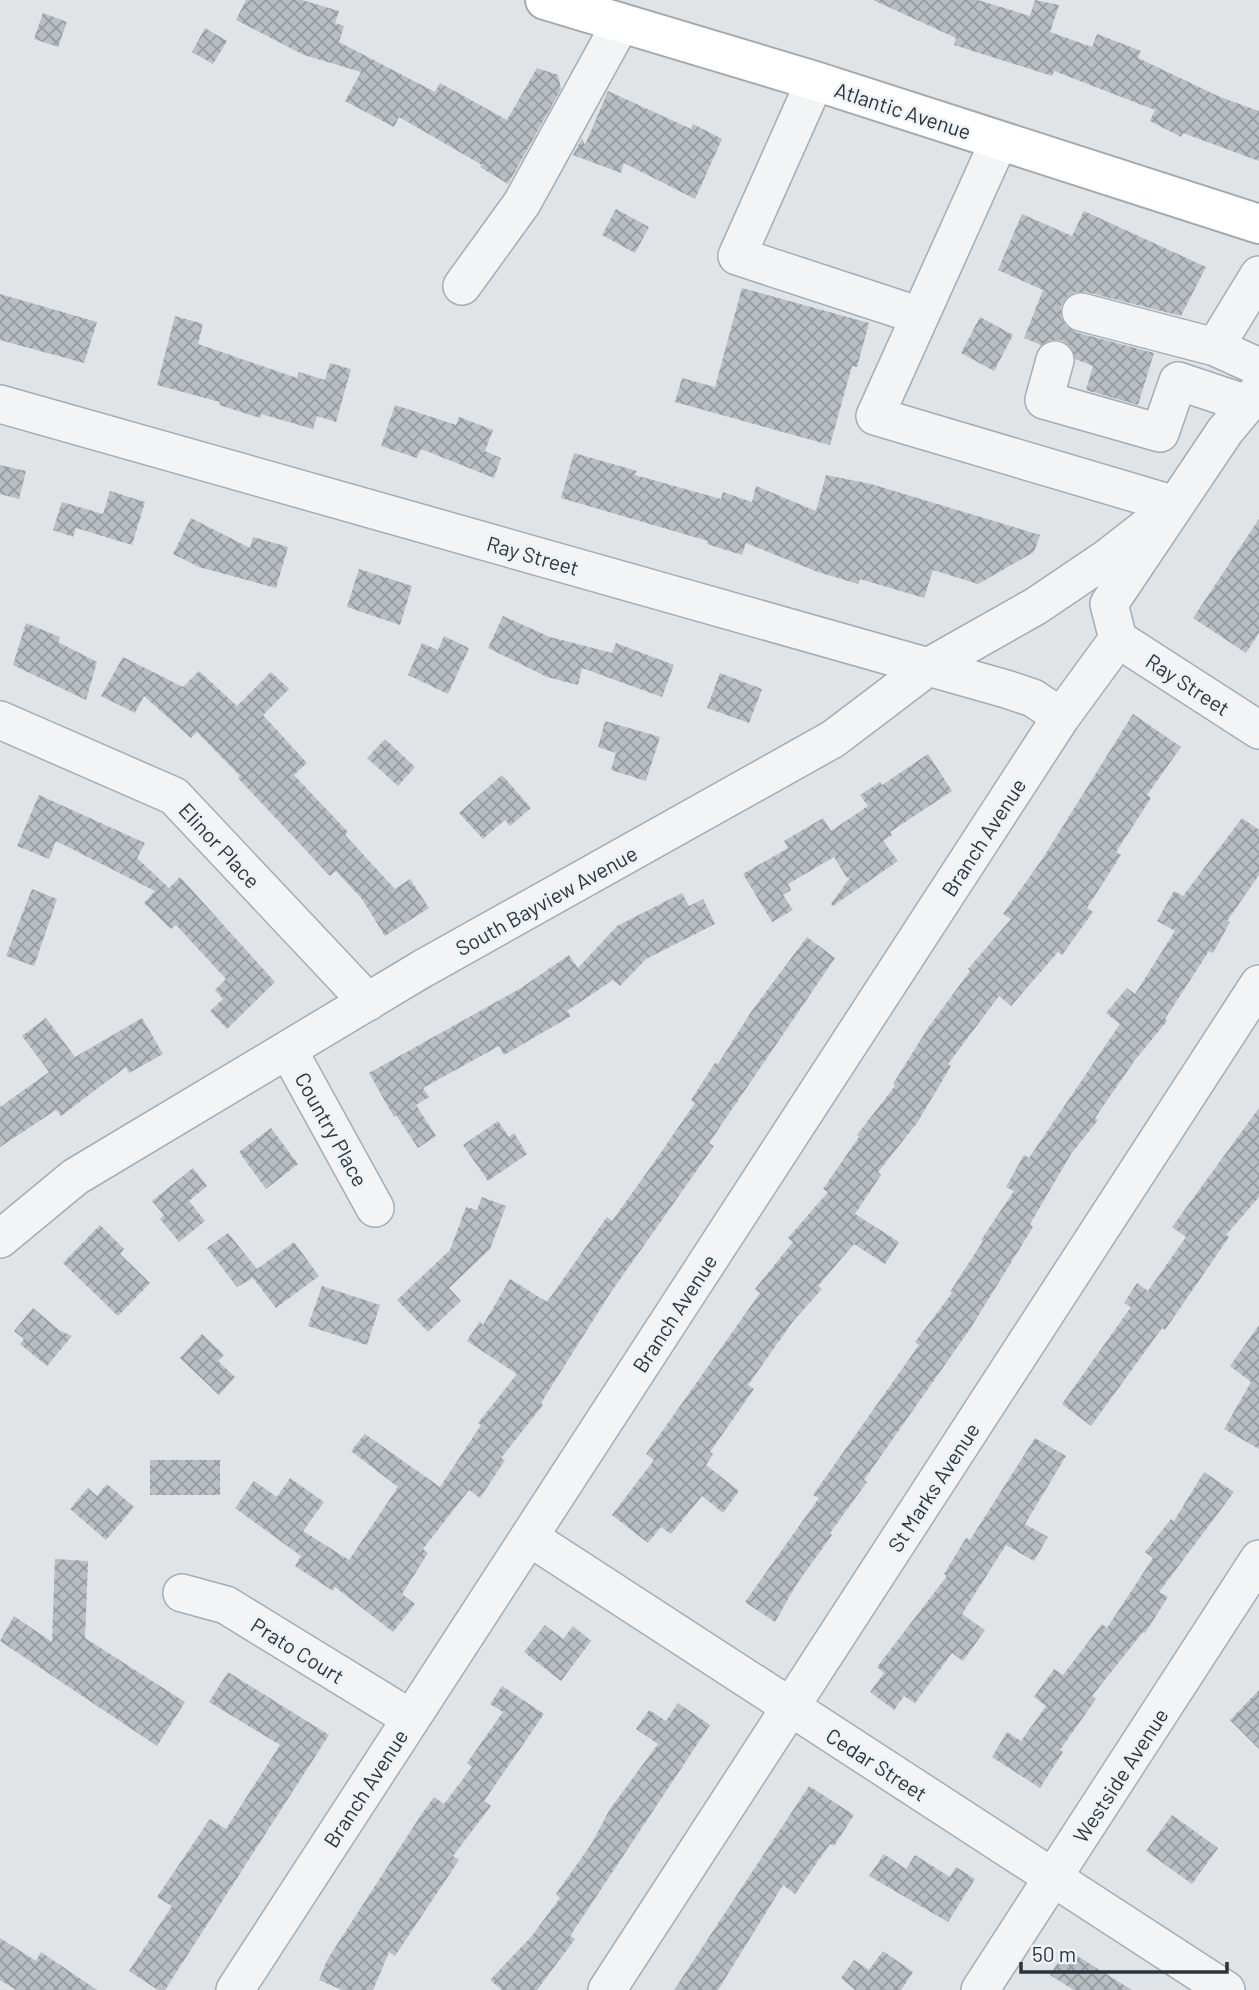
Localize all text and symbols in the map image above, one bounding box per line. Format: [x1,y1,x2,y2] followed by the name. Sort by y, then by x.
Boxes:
[832,76,974,144] street label: Atlantic Avenue
[484,530,582,580] street label: Ray Street
[1141,648,1235,720] street label: Ray Street
[936,773,1030,901] street label: Branch Avenue
[174,797,266,893] street label: Elinor Place
[451,840,641,960] street label: South Bayview Avenue
[290,1068,374,1190] street label: Country Place
[627,1249,721,1377] street label: Branch Avenue
[882,1418,984,1556] street label: St Marks Avenue
[247,1612,349,1688] street label: Prato Court
[1067,1703,1173,1847] street label: Westside Avenue
[822,1722,932,1806] street label: Cedar Street
[318,1724,412,1852] street label: Branch Avenue
[1021,1930,1228,1974] scale bar
[1032,1941,1076,1966] text: 50 m

